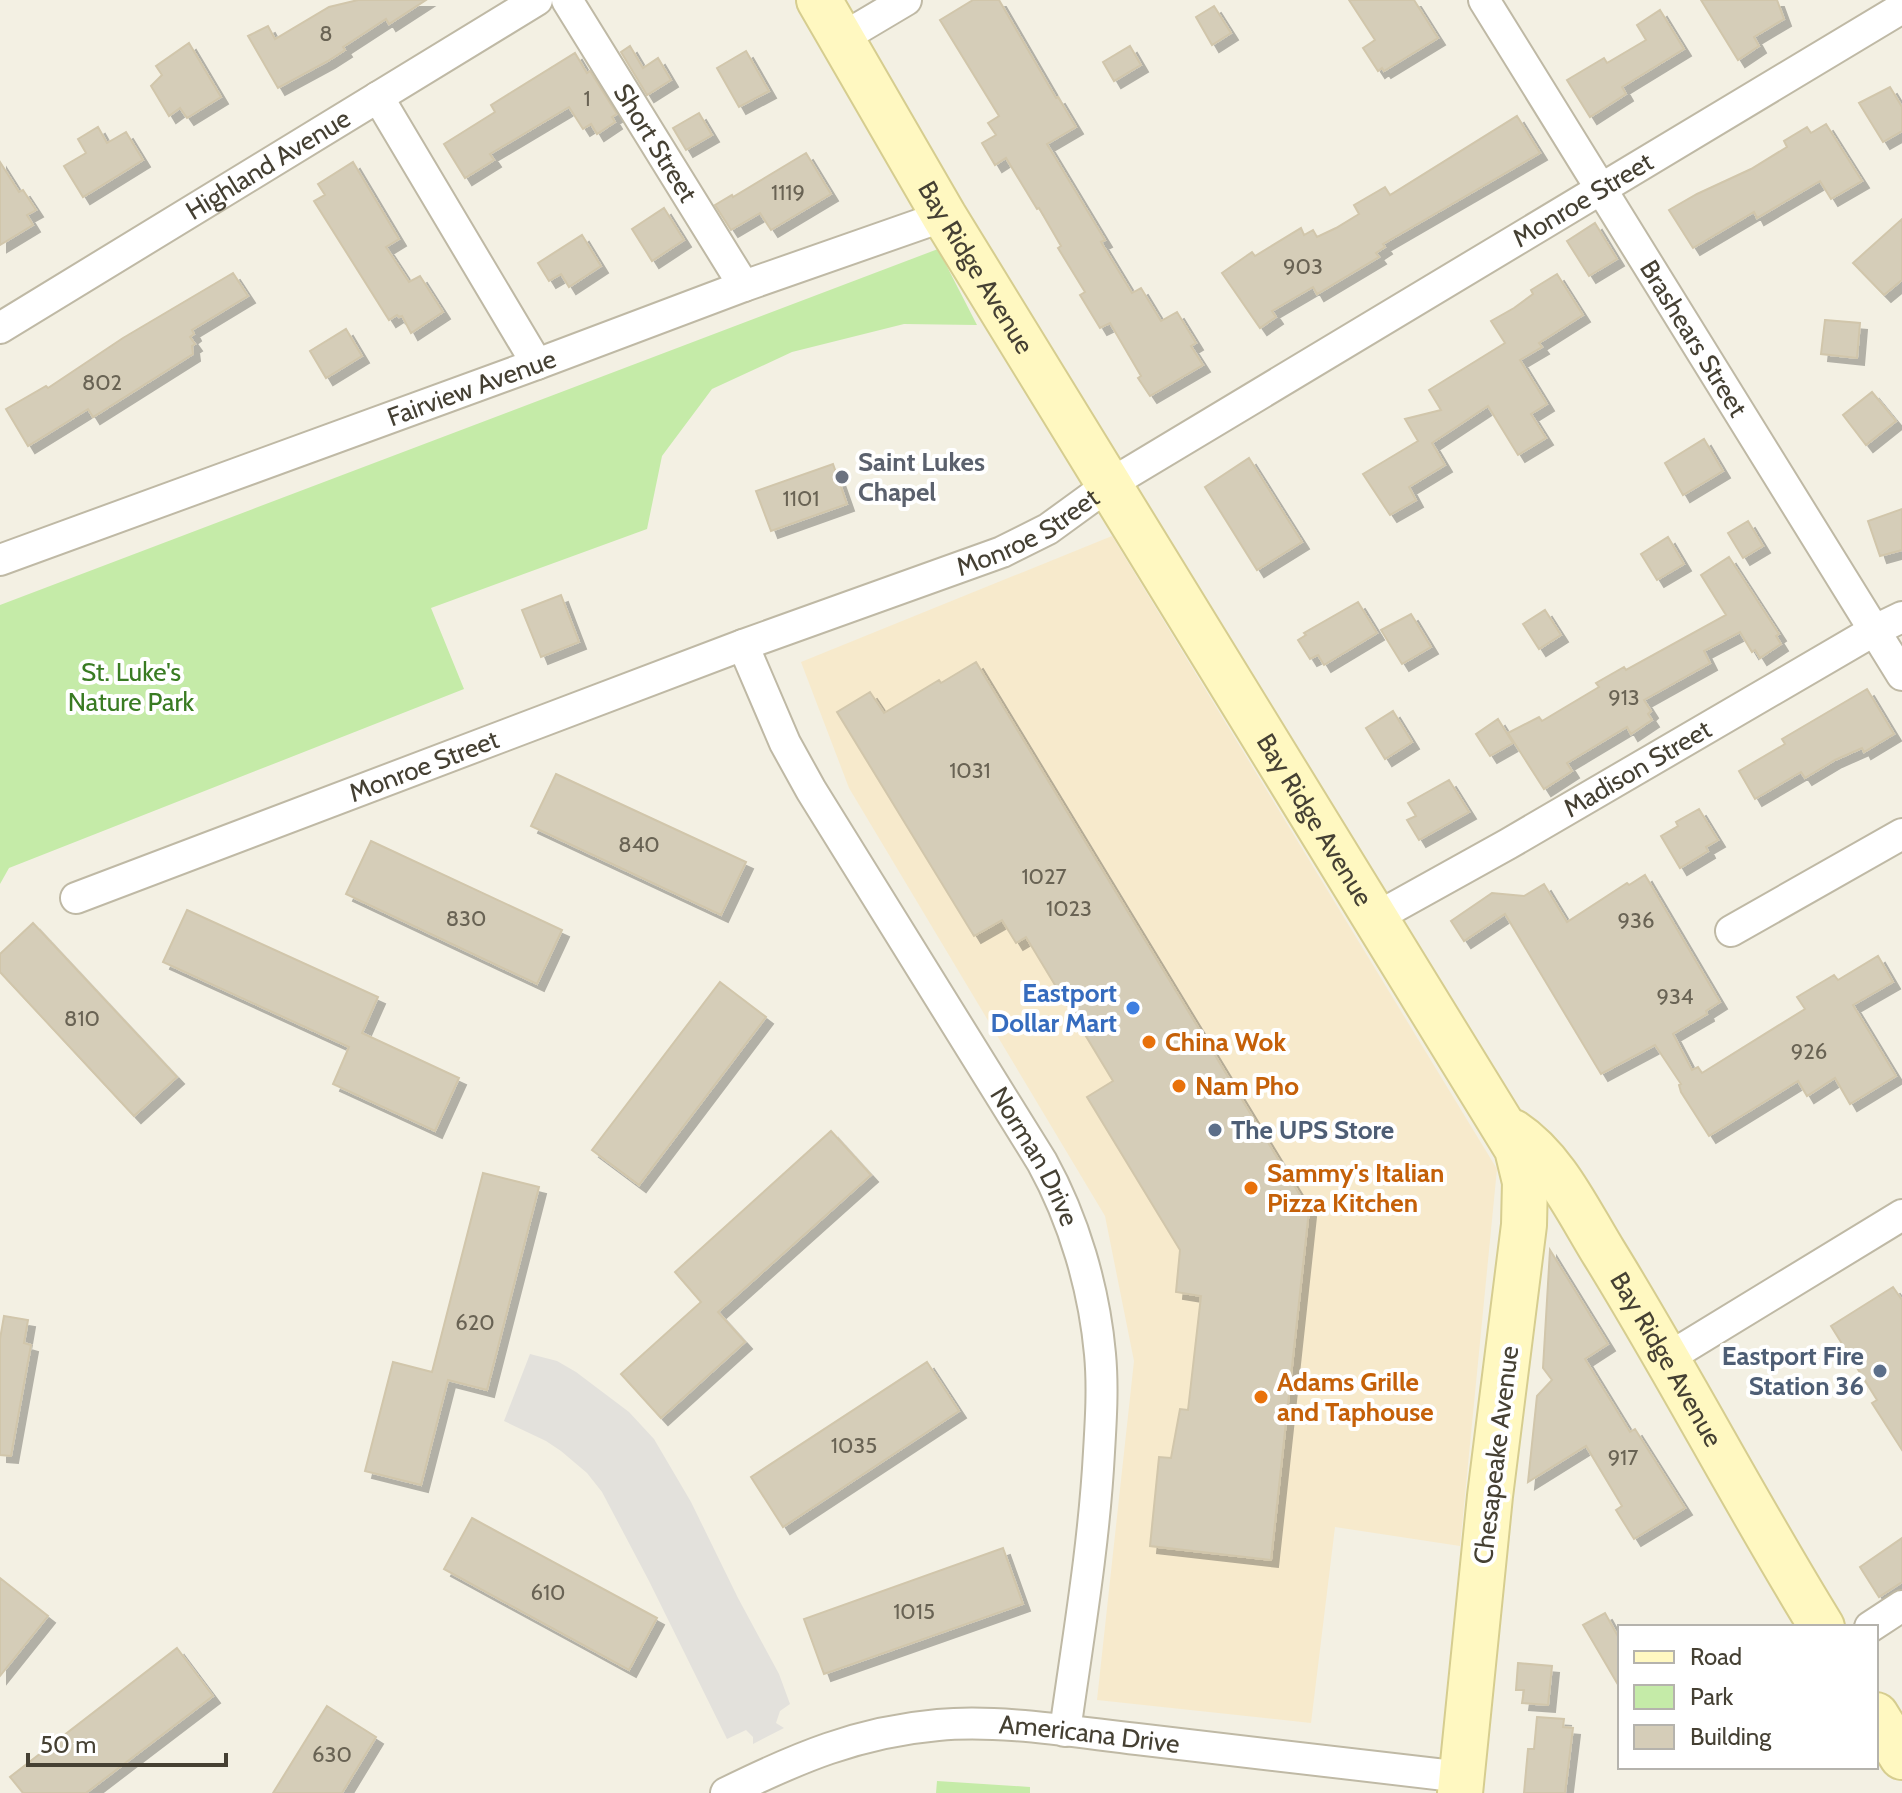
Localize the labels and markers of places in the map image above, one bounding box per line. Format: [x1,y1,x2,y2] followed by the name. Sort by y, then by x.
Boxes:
[858,446,985,508] place label: Saint Lukes Chapel
[833,468,851,486] marker: Saint Lukes Chapel
[991,977,1117,1039] place label: Eastport Dollar Mart
[1124,999,1142,1017] marker: Eastport Dollar Mart
[1165,1026,1286,1058] place label: China Wok
[1140,1033,1158,1051] marker: China Wok
[1195,1070,1299,1102] place label: Nam Pho
[1170,1077,1188,1095] marker: Nam Pho
[1231,1114,1394,1146] place label: The UPS Store
[1206,1121,1224,1139] marker: The UPS Store
[1267,1157,1444,1219] place label: Sammy's Italian Pizza Kitchen
[1242,1179,1260,1197] marker: Sammy's Italian Pizza Kitchen
[1722,1340,1864,1402] place label: Eastport Fire Station 36
[1871,1362,1889,1380] marker: Eastport Fire Station 36
[1277,1366,1434,1428] place label: Adams Grille and Taphouse
[1252,1388,1270,1406] marker: Adams Grille and Taphouse

